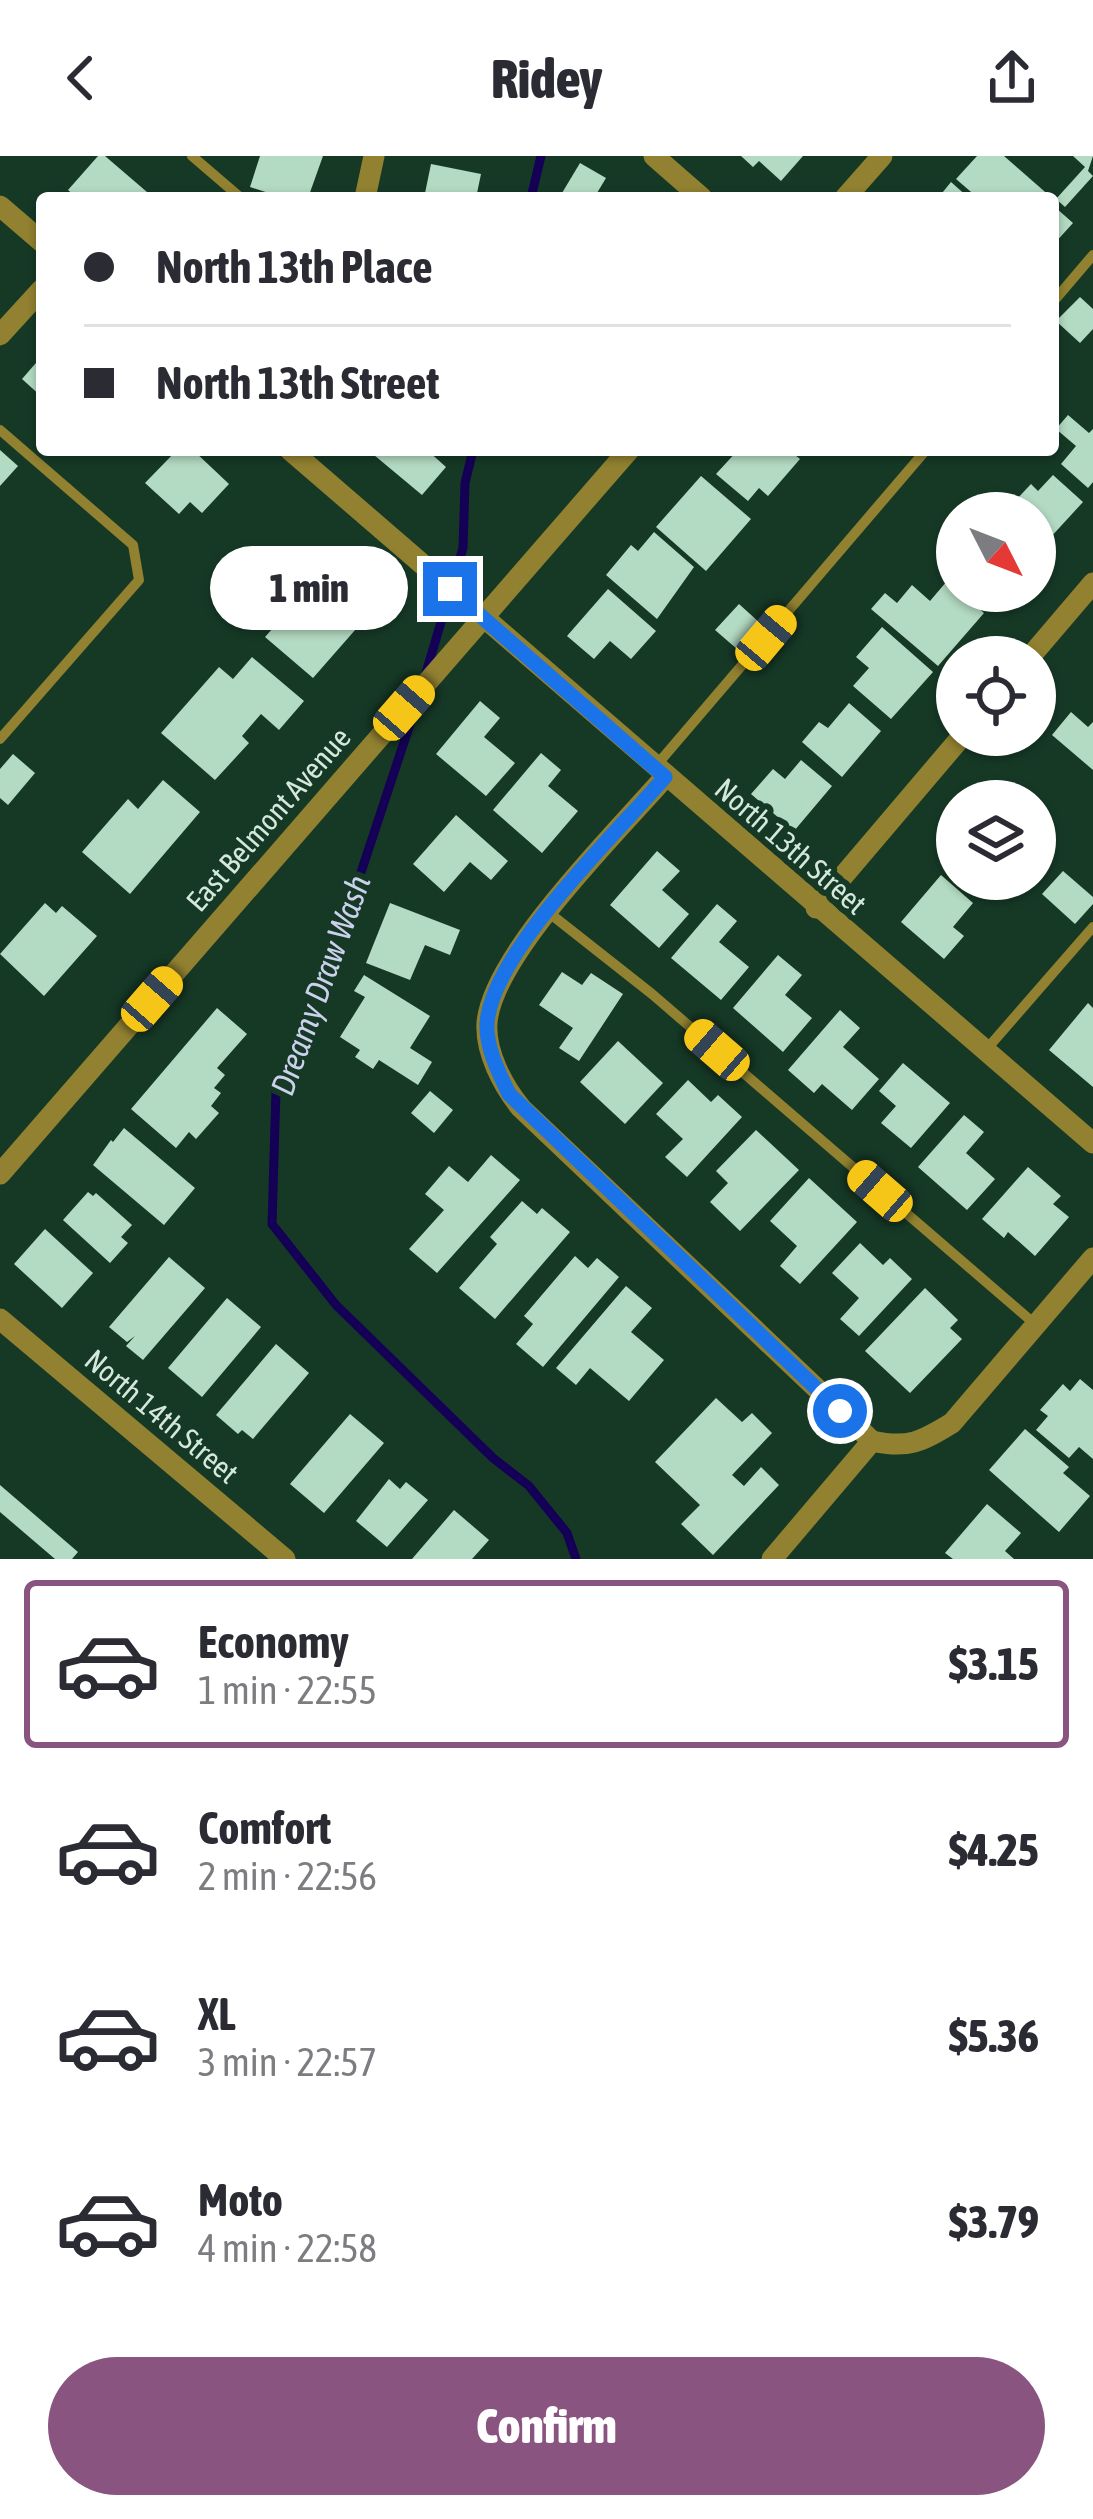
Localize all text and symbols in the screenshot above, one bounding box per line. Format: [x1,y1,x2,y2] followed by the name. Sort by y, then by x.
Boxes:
[48,45,114,111] icon: back
[979,45,1045,111] icon: share
[491,48,602,109] text: Ridey
[156,241,433,293] text: North 13th Place
[156,357,439,409] text: North 13th Street
[936,492,1056,612] north arrow
[936,492,1056,900] map controls
[210,547,408,631] callout: 1 min
[423,562,477,616] route end
[269,566,349,610] text: 1 min
[729,599,803,677] car
[936,636,1056,756] button: locate
[367,669,441,747] car
[179,720,357,918] street label: East Belmont Avenue
[709,771,873,921] street label: North 13th Street
[936,780,1056,900] button: layers
[263,870,377,1100] water label: Dreamy Draw Wash
[115,960,189,1038] car
[678,1013,756,1087] car
[841,1154,919,1228] car
[79,1342,245,1490] street label: North 14th Street
[813,1384,867,1438] route start
[54,1610,162,1718] icon: car
[198,1616,349,1668] text: Economy
[949,1638,1039,1690] text: $3.15
[198,1668,377,1712] text: 1 min · 22:55
[54,1796,162,1904] icon: car
[198,1802,331,1854] text: Comfort
[949,1824,1039,1876] text: $4.25
[198,1854,377,1898] text: 2 min · 22:56
[54,1982,162,2090] icon: car
[198,1988,236,2040] text: XL
[949,2010,1039,2062] text: $5.36
[198,2040,377,2084] text: 3 min · 22:57
[54,2168,162,2276] icon: car
[198,2174,283,2226] text: Moto
[949,2196,1039,2248] text: $3.79
[198,2226,377,2270] text: 4 min · 22:58
[48,2357,1045,2495] button: Confirm

